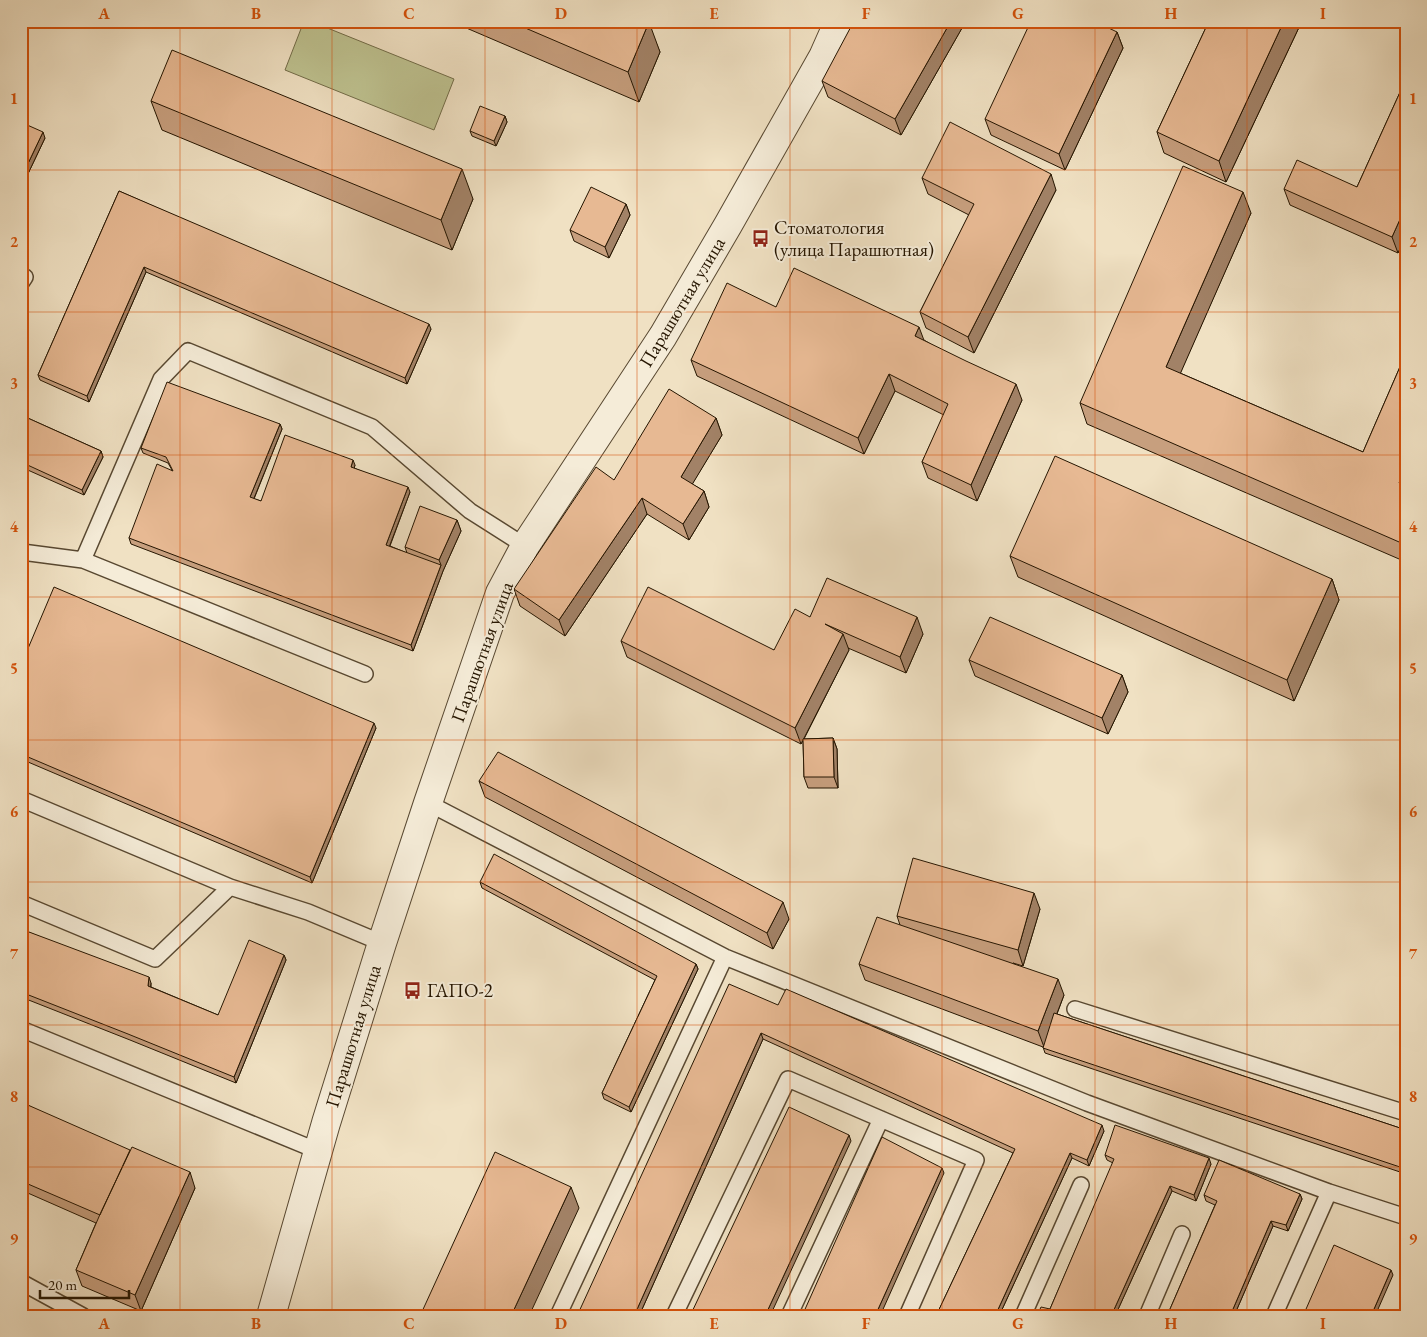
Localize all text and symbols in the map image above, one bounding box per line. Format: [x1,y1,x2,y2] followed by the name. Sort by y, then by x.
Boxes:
[97,3,110,24] text: A
[251,3,261,24] text: B
[403,3,415,24] text: C
[555,3,567,24] text: D
[709,3,719,24] text: E
[862,3,871,24] text: F
[1012,3,1024,24] text: G
[1165,3,1178,24] text: H
[1320,3,1326,24] text: I
[10,88,18,109] text: 1
[1409,88,1417,109] text: 1
[774,215,934,262] place label: Стоматология (улица Парашютная)
[750,228,770,248] bus stop icon: Стоматология (улица Парашютная)
[10,231,19,252] text: 2
[1409,231,1418,252] text: 2
[633,232,731,372] street label: Парашютная улица
[10,373,18,394] text: 3
[1409,373,1417,394] text: 3
[10,516,19,537] text: 4
[1409,516,1418,537] text: 4
[445,578,519,726] street label: Парашютная улица
[10,658,18,679] text: 5
[1409,658,1417,679] text: 5
[10,801,19,822] text: 6
[1409,801,1418,822] text: 6
[10,943,19,964] text: 7
[1409,943,1418,964] text: 7
[319,961,387,1110] street label: Парашютная улица
[427,978,493,1003] place label: ГАПО-2
[403,980,423,1000] bus stop icon: ГАПО-2
[10,1086,18,1107] text: 8
[1409,1086,1417,1107] text: 8
[10,1228,19,1249] text: 9
[1409,1228,1418,1249] text: 9
[40,1267,129,1299] scale bar
[48,1275,77,1294] text: 20 m
[97,1313,110,1334] text: A
[251,1313,261,1334] text: B
[403,1313,415,1334] text: C
[555,1313,567,1334] text: D
[709,1313,719,1334] text: E
[862,1313,871,1334] text: F
[1012,1313,1024,1334] text: G
[1165,1313,1178,1334] text: H
[1320,1313,1326,1334] text: I

